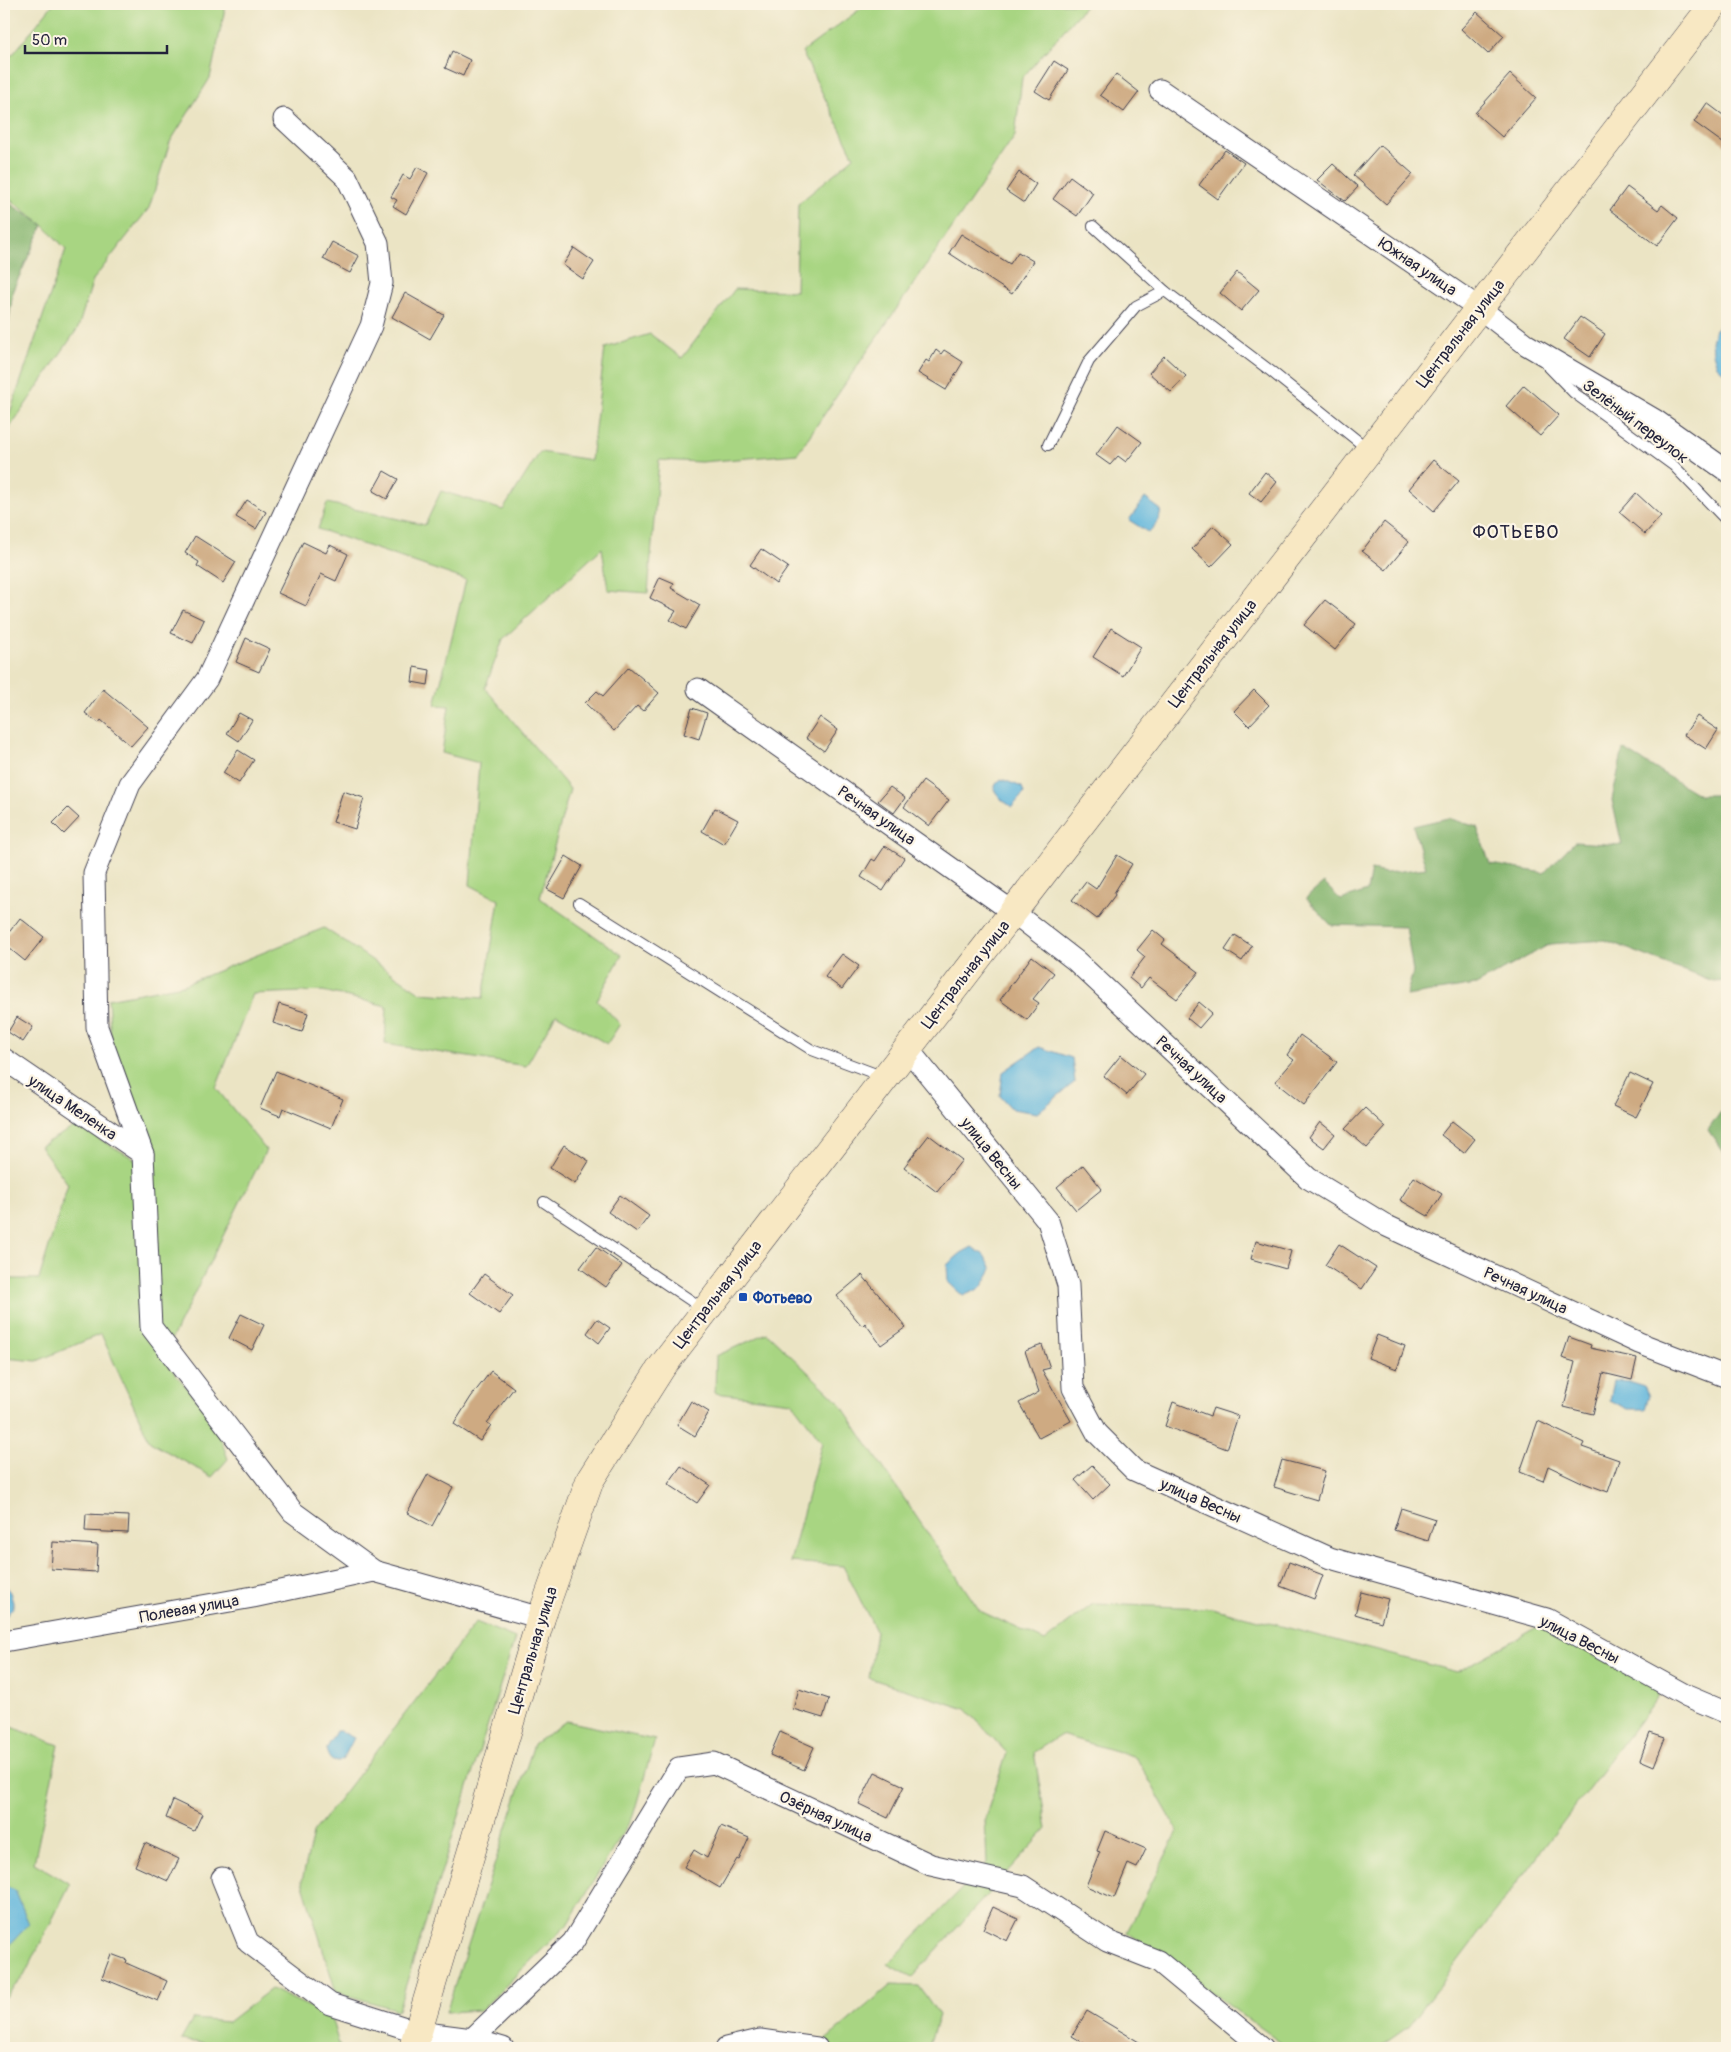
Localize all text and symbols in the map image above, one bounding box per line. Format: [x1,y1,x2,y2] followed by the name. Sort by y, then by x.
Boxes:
[25,22,168,54] scale bar
[32,31,67,50] text: 50 m
[1374,233,1460,300] street label: Южная улица
[1412,275,1509,392] street label: Центральная улица
[1578,375,1692,468] street label: Зелёный переулок
[1473,520,1559,544] district label: ФОТЬЕВО
[1164,595,1261,712] street label: Центральная улица
[834,782,919,850] street label: Речная улица
[917,916,1014,1033] street label: Центральная улица
[1152,1032,1231,1108] street label: Речная улица
[23,1070,121,1145] street label: улица Меленка
[956,1113,1026,1194] street label: улица Весны
[669,1236,766,1353] street label: Центральная улица
[1480,1263,1571,1319] street label: Речная улица
[752,1288,812,1308] place label: Фотьево
[737,1291,749,1303] marker: Фотьево
[1156,1474,1244,1528] street label: улица Весны
[504,1584,562,1716] street label: Центральная улица
[138,1590,240,1628] street label: Полевая улица
[1536,1611,1623,1668] street label: улица Весны
[776,1787,875,1847] street label: Озёрная улица

